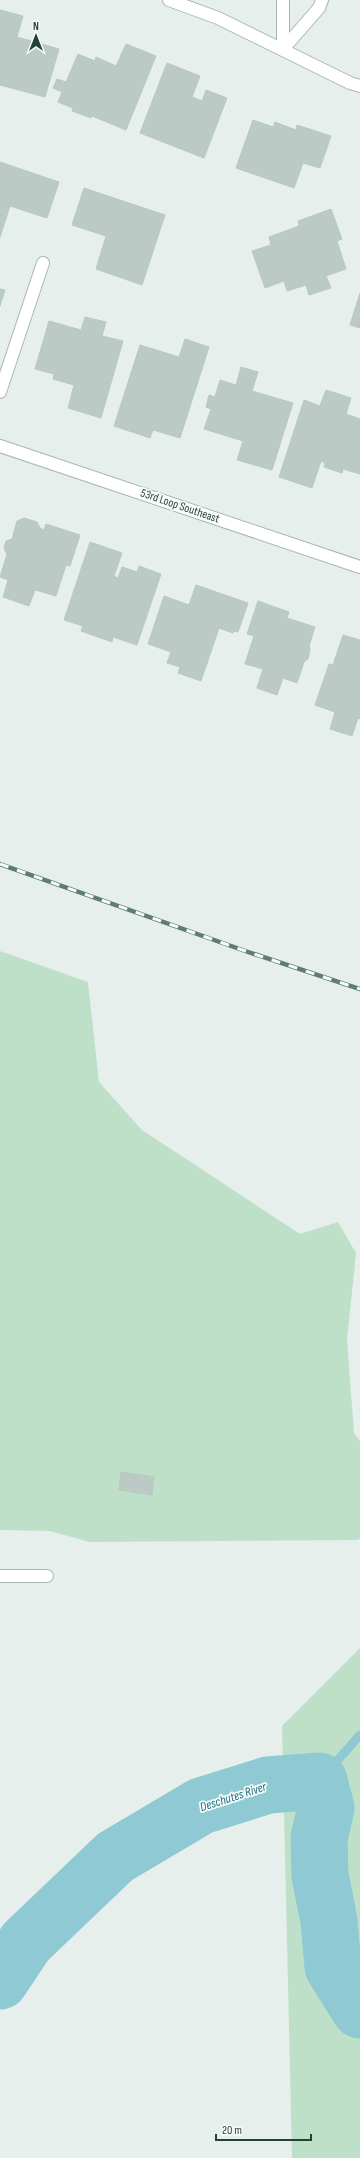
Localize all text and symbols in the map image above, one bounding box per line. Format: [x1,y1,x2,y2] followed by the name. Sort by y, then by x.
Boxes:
[16,16,56,56] north arrow
[33,20,39,33] text: N
[139,485,222,527] street label: 53rd Loop Southeast
[198,1778,270,1815] water label: Deschutes River
[216,2116,311,2142] scale bar
[222,2123,242,2138] text: 20 m

